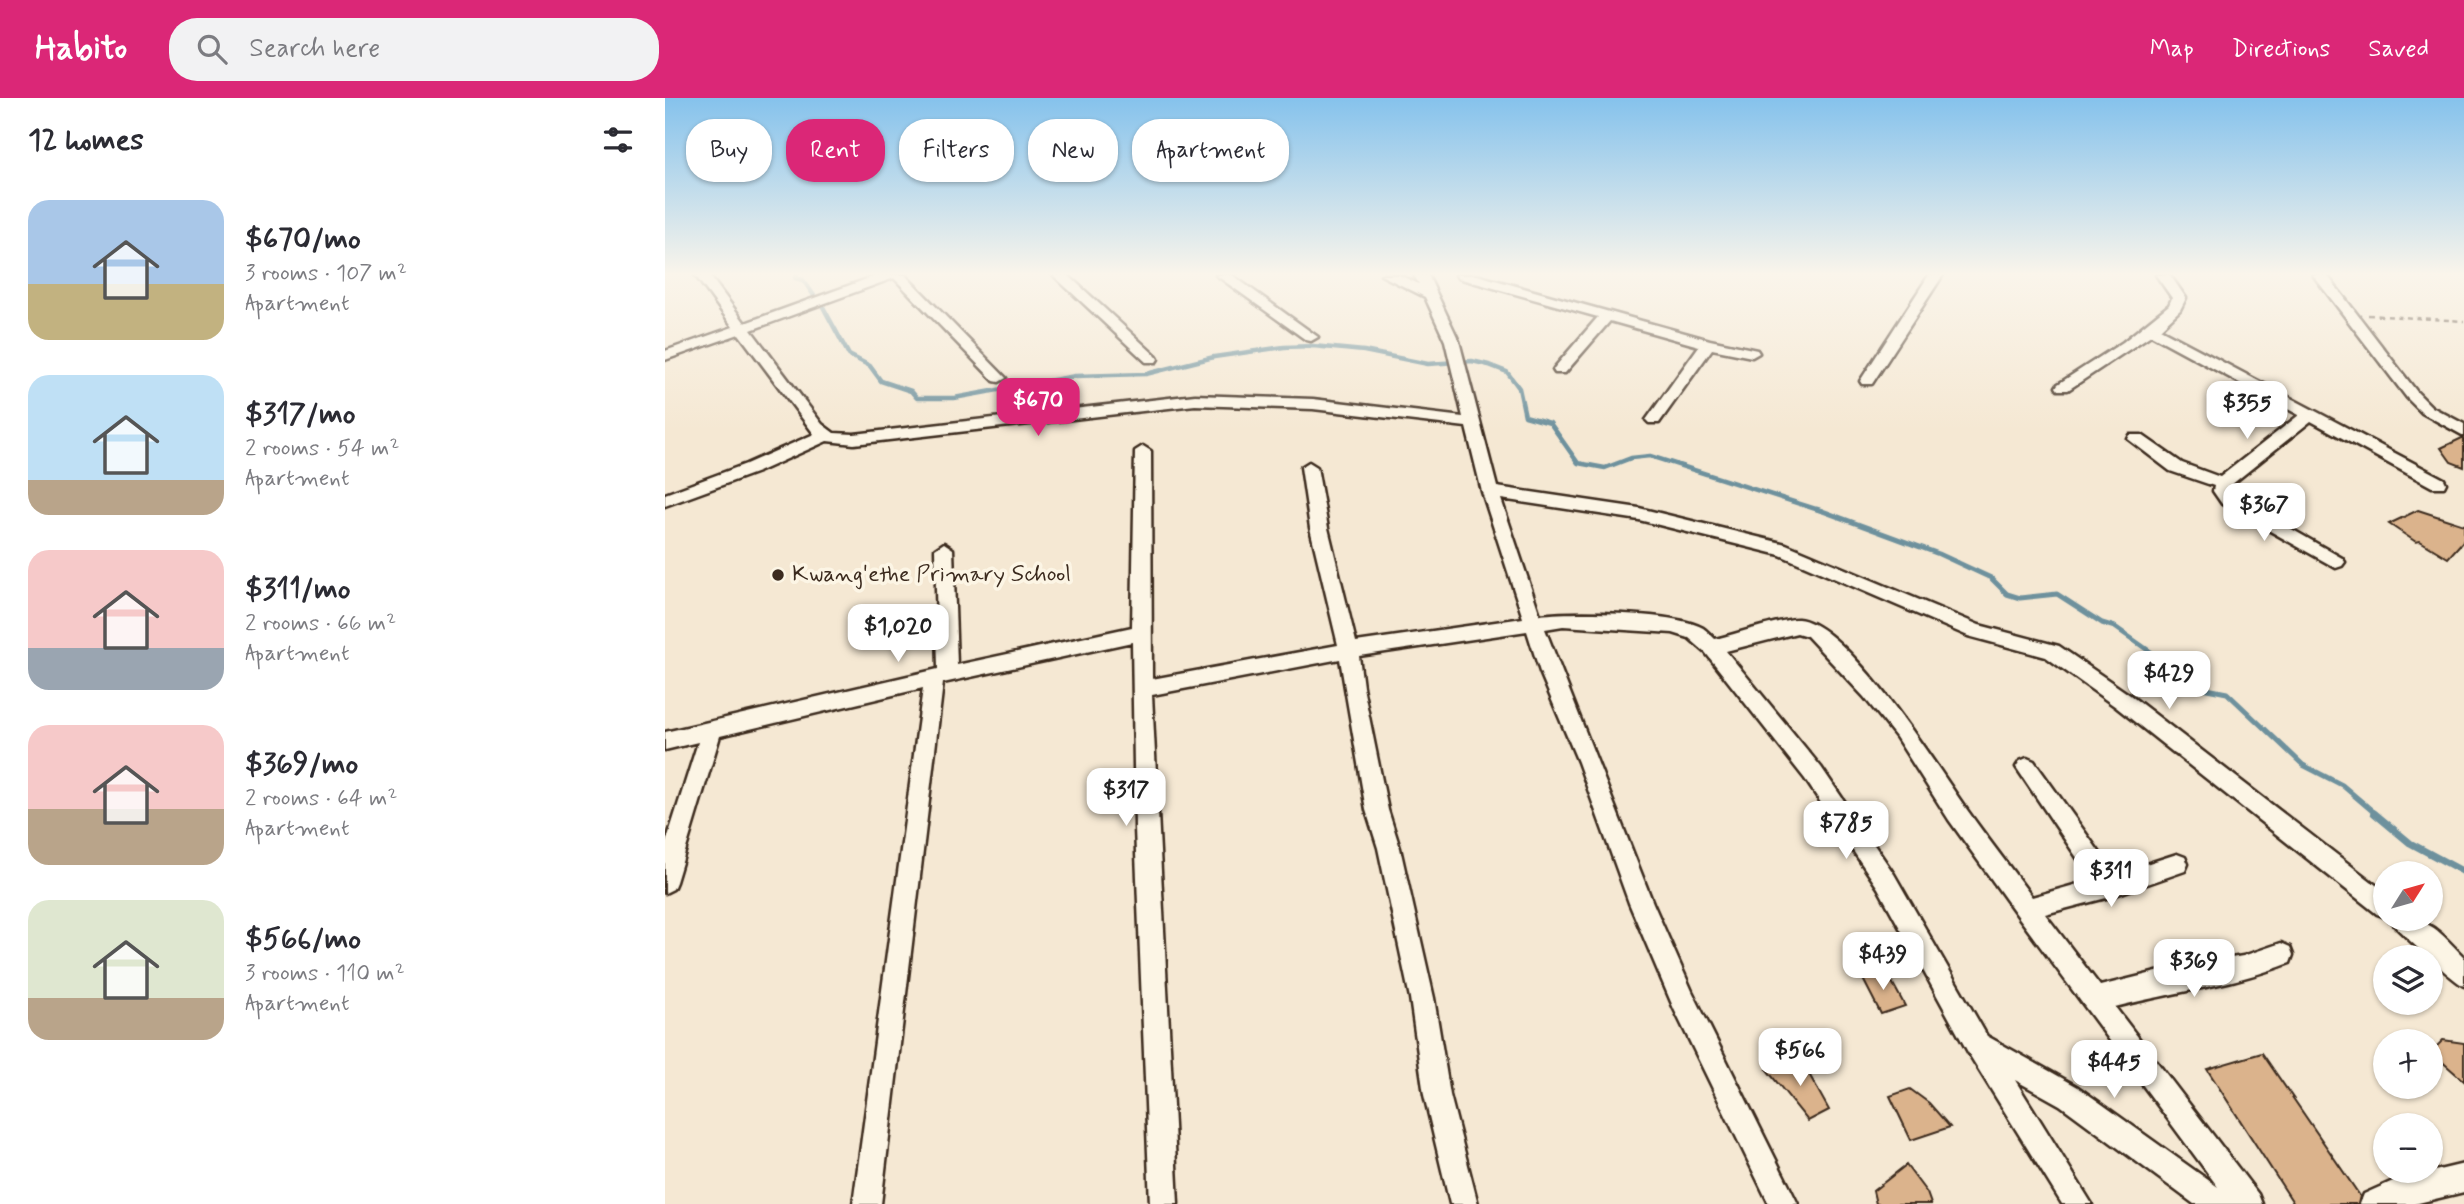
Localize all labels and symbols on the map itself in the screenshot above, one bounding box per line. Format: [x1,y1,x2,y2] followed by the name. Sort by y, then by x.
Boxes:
[997,378,1079,438] pin: $670
[2206,382,2288,441] pin: $355
[2223,484,2305,543] pin: $367
[792,560,1071,590] place label: Kwang'ethe Primary School
[770,567,786,583] marker: Kwang'ethe Primary School
[841,604,955,664] pin: $1,020
[2128,652,2210,711] pin: $429
[1085,768,1167,828] pin: $317
[1805,802,1887,861] pin: $785
[2070,850,2152,909] pin: $311
[2373,861,2443,931] north arrow
[1842,932,1924,992] pin: $439
[2153,940,2235,999] pin: $369
[1759,1028,1841,1088] pin: $566
[2073,1040,2155,1100] pin: $445

